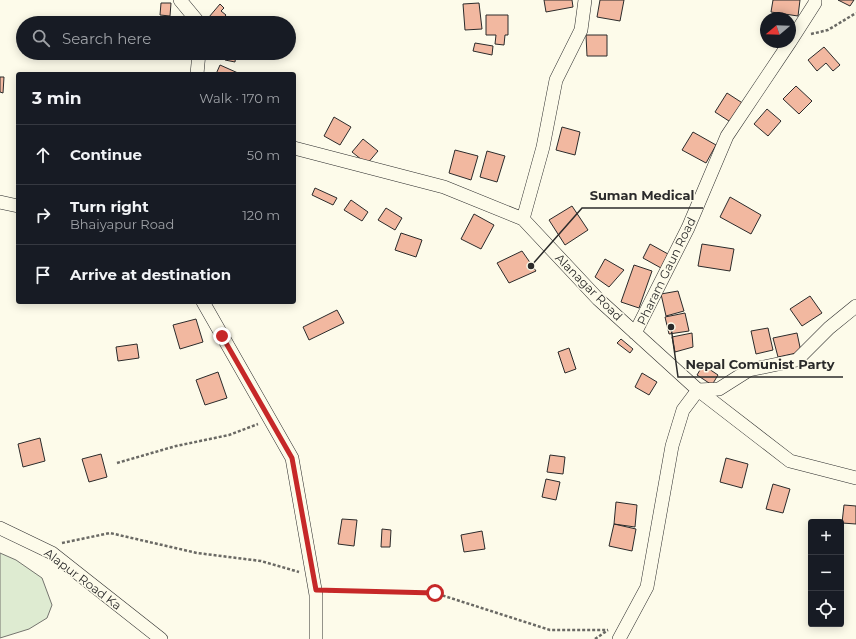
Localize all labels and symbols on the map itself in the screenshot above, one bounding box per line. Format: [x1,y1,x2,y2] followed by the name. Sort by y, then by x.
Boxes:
[760,12,796,48] north arrow
[582,183,703,208] callout: Suman Medical
[590,187,694,203] text: Suman Medical
[633,215,699,327] street label: Pharam Gaun Road
[552,250,626,324] street label: Alanagar Road
[213,327,231,345] route end
[678,352,843,377] callout: Nepal Comunist Party
[686,356,835,372] text: Nepal Comunist Party
[41,545,125,613] street label: Alapur Road Ka
[426,584,444,602] route start

